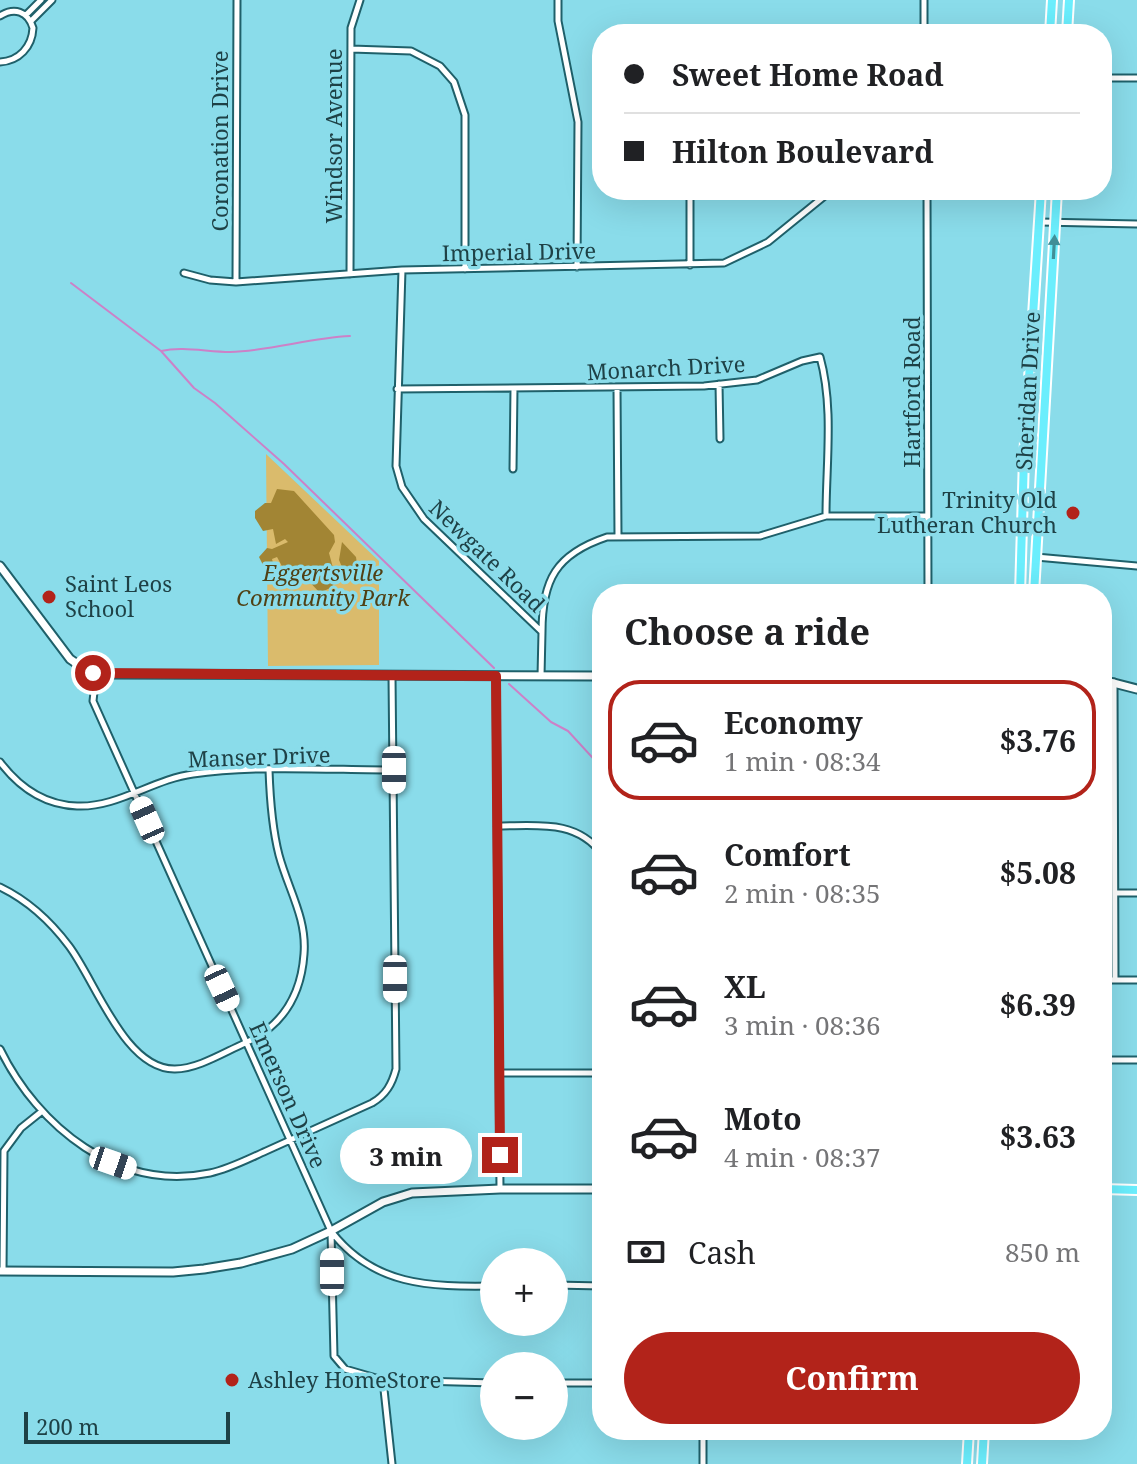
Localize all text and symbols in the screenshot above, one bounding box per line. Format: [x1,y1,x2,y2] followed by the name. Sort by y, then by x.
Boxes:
[318,48,348,224] street label: Windsor Avenue
[204,50,234,232] street label: Coronation Drive
[672,54,944,95] text: Sweet Home Road
[672,131,934,172] text: Hilton Boulevard
[1048,234,1061,259] one-way arrow
[442,235,596,267] street label: Imperial Drive
[1008,311,1046,471] street label: Sheridan Drive
[896,316,926,468] street label: Hartford Road
[586,348,746,386] street label: Monarch Drive
[877,484,1057,539] place label: Trinity Old Lutheran Church
[423,492,552,619] street label: Newgate Road
[1064,504,1082,522] marker: Trinity Old Lutheran Church
[236,557,411,612] park label: Eggertsville Community Park
[65,568,172,623] place label: Saint Leos School
[40,588,58,606] marker: Saint Leos School
[624,607,870,656] text: Choose a ride
[75,655,111,691] route start
[724,702,863,743] text: Economy
[628,704,700,776] icon: car
[999,720,1076,761] text: $3.76
[187,739,331,773] street label: Manser Drive
[724,743,881,779] text: 1 min · 08:34
[382,746,406,794] car
[126,793,168,847] car
[724,834,851,875] text: Comfort
[628,836,700,908] icon: car
[999,852,1076,893] text: $5.08
[724,875,881,911] text: 2 min · 08:35
[383,955,407,1003] car
[201,961,243,1015] car
[724,966,766,1007] text: XL
[628,968,700,1040] icon: car
[999,984,1076,1025] text: $6.39
[724,1007,881,1043] text: 3 min · 08:36
[243,1017,335,1172] street label: Emerson Drive
[724,1098,802,1139] text: Moto
[628,1100,700,1172] icon: car
[999,1116,1076,1157] text: $3.63
[340,1127,472,1183] callout: 3 min
[482,1137,518,1173] route end
[369,1138,443,1174] text: 3 min
[724,1139,881,1175] text: 4 min · 08:37
[86,1144,140,1182] car
[624,1230,668,1274] icon: cash
[688,1232,756,1273] text: Cash
[1005,1234,1080,1270] text: 850 m
[320,1248,344,1296] car
[480,1248,568,1440] map controls
[480,1248,568,1336] button: +
[624,1332,1080,1424] button: Confirm
[480,1352,568,1440] button: −
[248,1364,441,1394] place label: Ashley HomeStore
[223,1371,241,1389] marker: Ashley HomeStore
[24,1408,230,1444] scale bar
[36,1411,99,1441] text: 200 m

